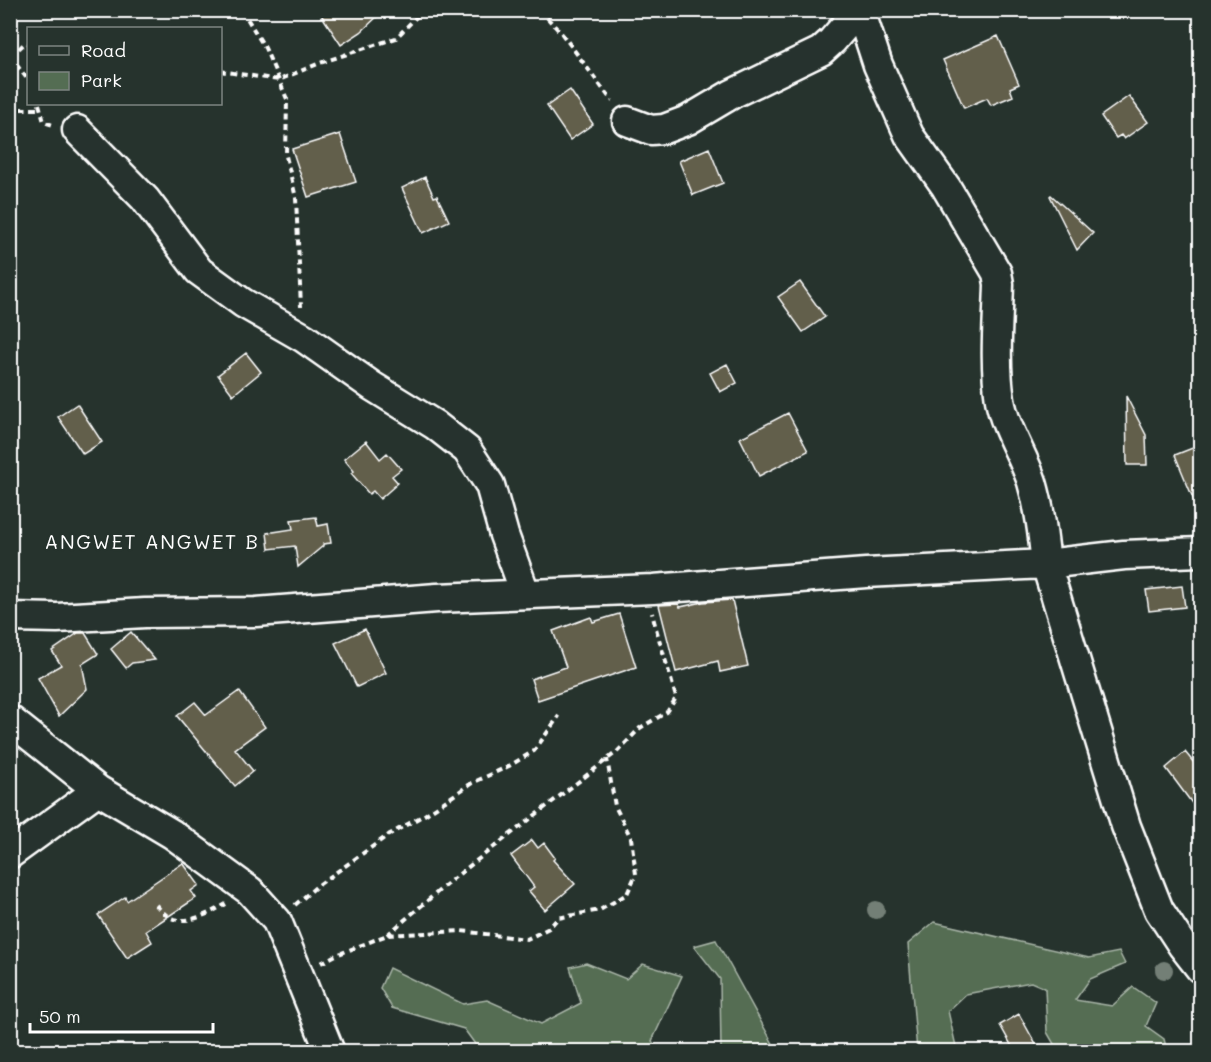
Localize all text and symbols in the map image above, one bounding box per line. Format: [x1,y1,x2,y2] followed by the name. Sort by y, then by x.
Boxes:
[27,27,222,105] legend
[81,38,126,62] text: Road
[81,68,122,92] text: Park
[45,528,259,554] district label: ANGWET ANGWET B
[30,996,213,1034] scale bar
[39,1004,81,1028] text: 50 m

